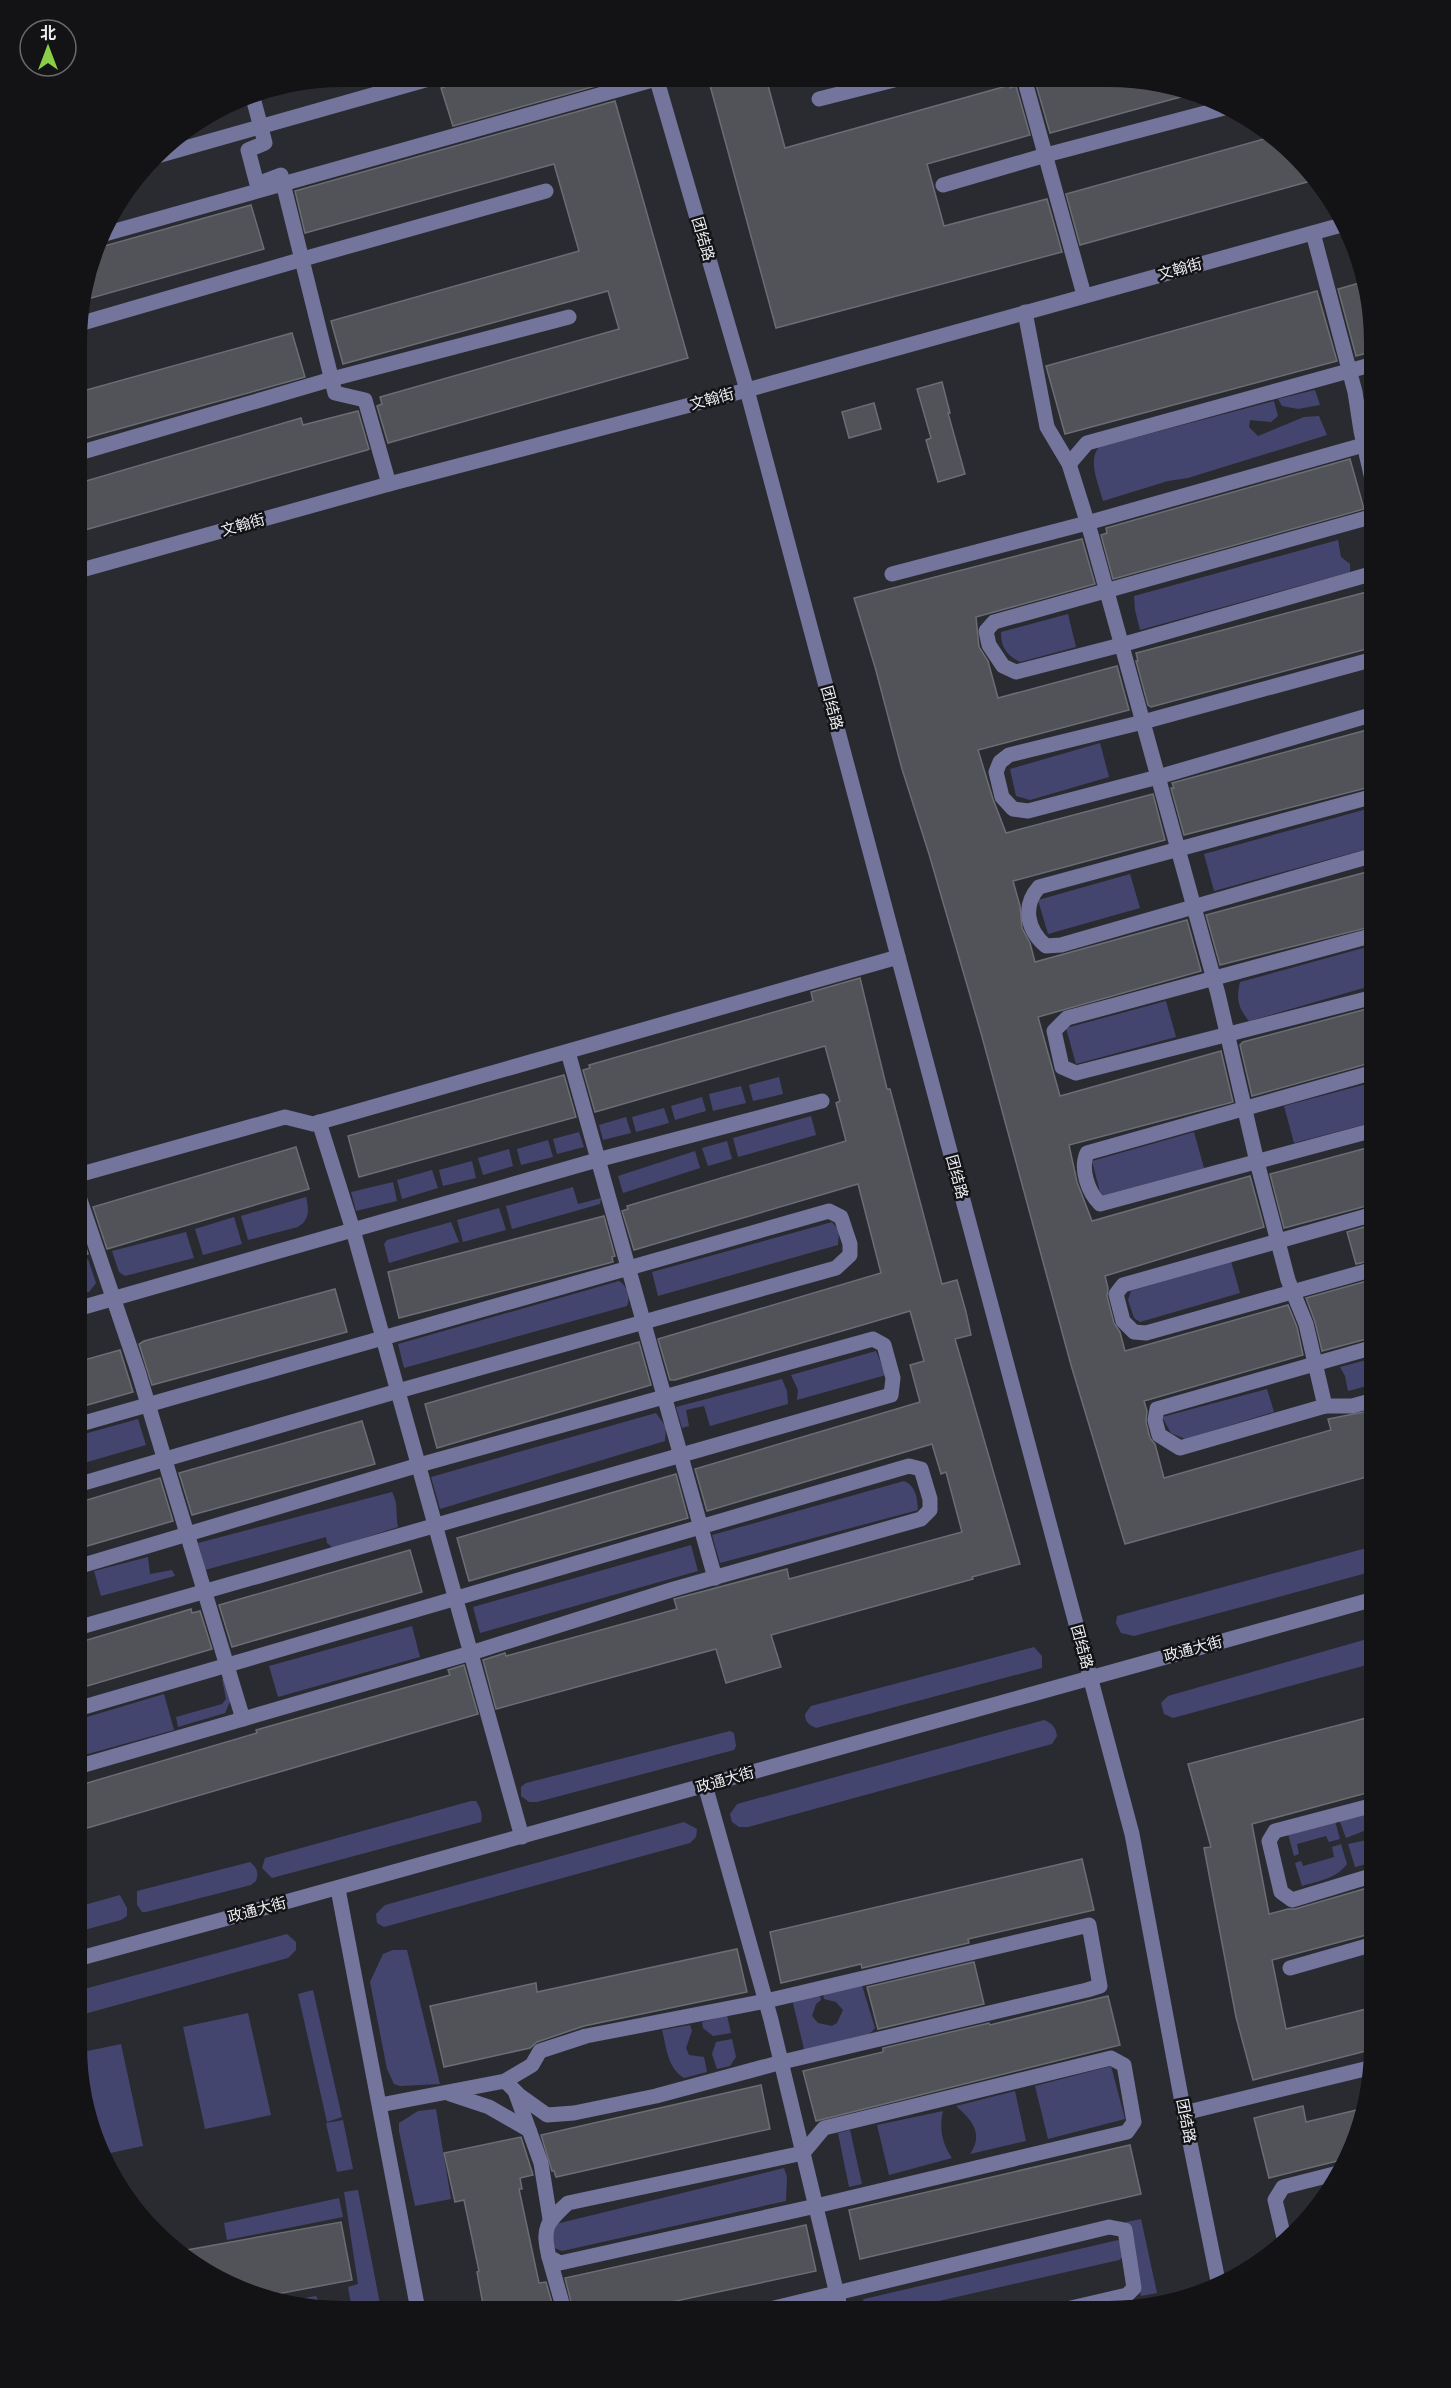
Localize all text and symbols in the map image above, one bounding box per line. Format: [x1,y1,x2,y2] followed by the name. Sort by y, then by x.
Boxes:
[18,18,78,78] north arrow
[40,24,56,43] text: 北
[688,215,718,263] street label: 团结路
[1156,254,1204,284] street label: 文翰街
[688,384,736,414] street label: 文翰街
[219,510,267,540] street label: 文翰街
[817,684,847,732] street label: 团结路
[942,1153,972,1201] street label: 团结路
[1067,1623,1097,1671] street label: 团结路
[1162,1633,1224,1665] street label: 政通大街
[694,1763,756,1797] street label: 政通大街
[226,1894,288,1926] street label: 政通大街
[1173,2097,1199,2145] street label: 团结路

